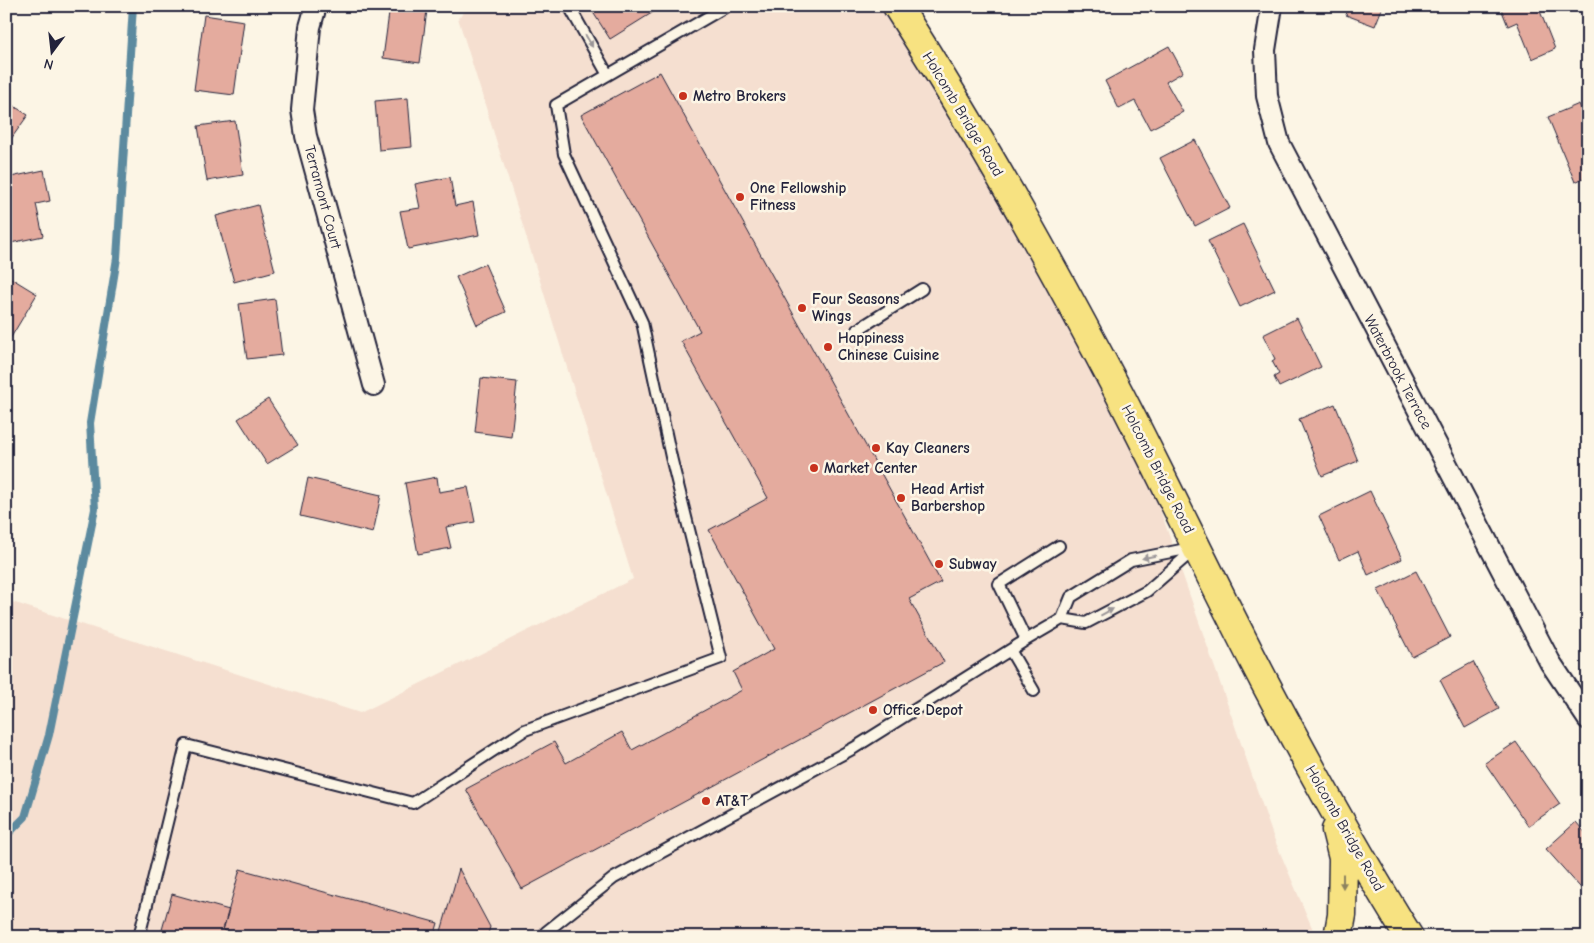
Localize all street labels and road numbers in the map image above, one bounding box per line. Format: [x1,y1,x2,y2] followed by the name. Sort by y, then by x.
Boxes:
[919,48,1007,180] street label: Holcomb Bridge Road
[301,143,346,251] street label: Terramont Court
[1360,312,1436,433] street label: Waterbrook Terrace
[1118,402,1198,536] street label: Holcomb Bridge Road
[1302,762,1388,894] street label: Holcomb Bridge Road

